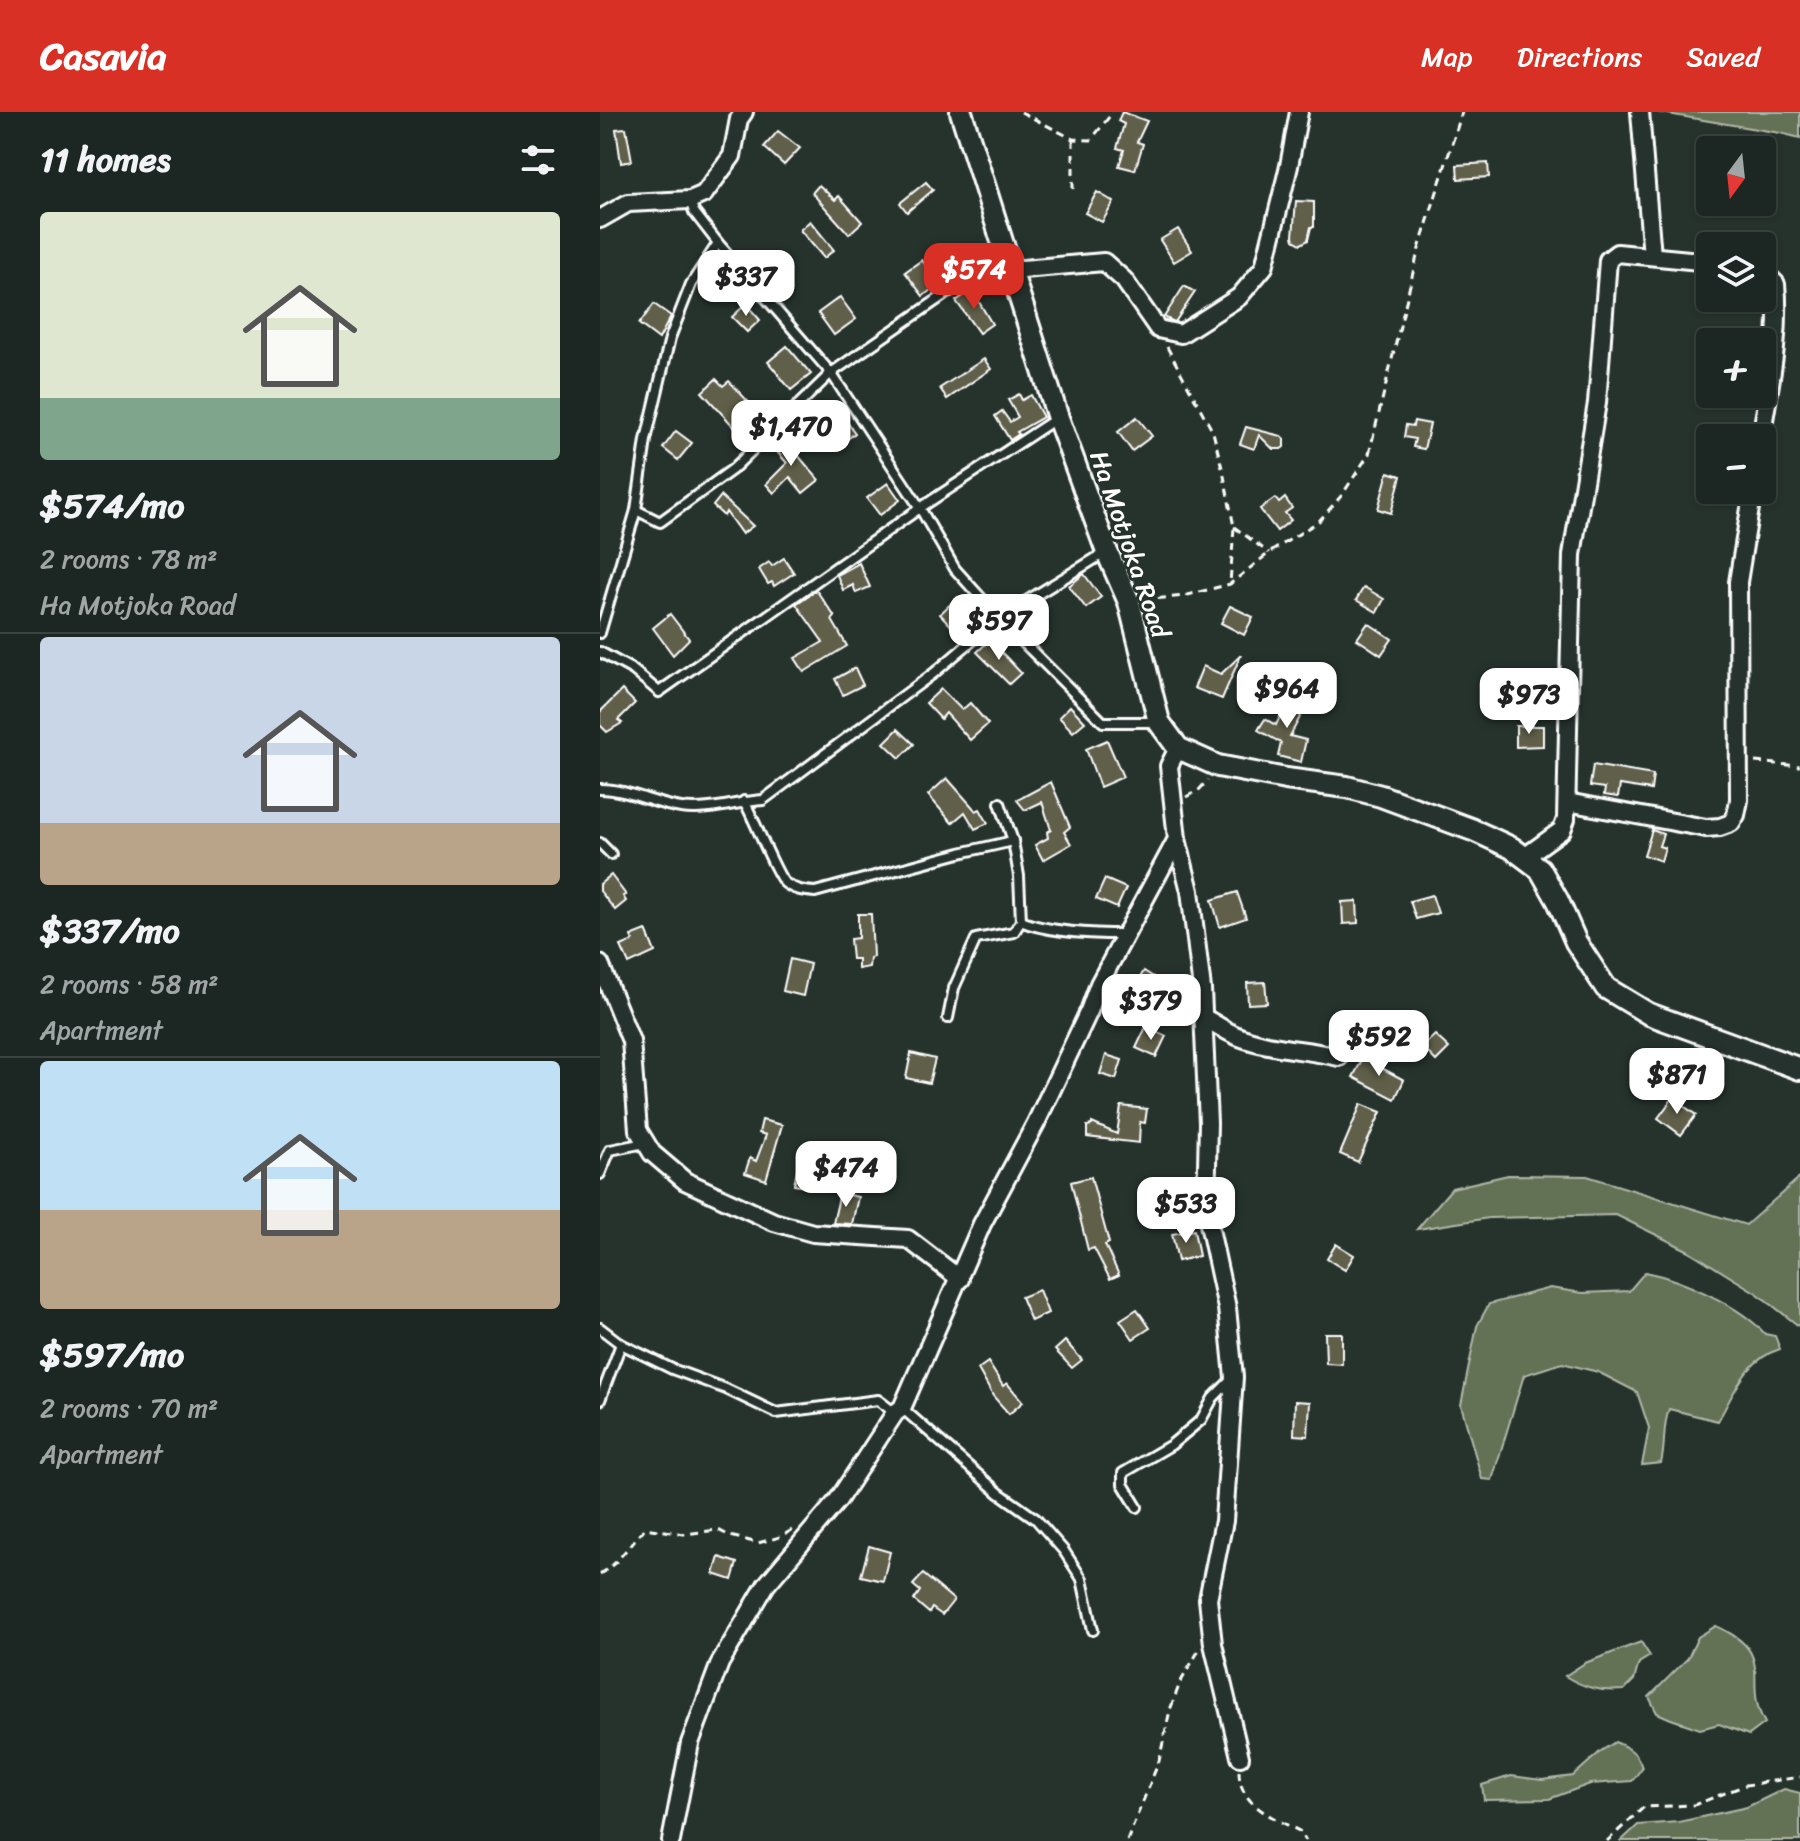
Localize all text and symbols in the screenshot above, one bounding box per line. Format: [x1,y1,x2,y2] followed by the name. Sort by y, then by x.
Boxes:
[40,23,167,90] text: Casavia
[1421,32,1473,81] text: Map
[1517,32,1642,81] text: Directions
[1686,32,1760,81] text: Saved
[40,130,171,190] text: 11 homes
[1696,136,1776,216] north arrow
[1696,136,1776,504] map controls
[516,138,560,182] icon: filters
[1696,232,1776,312] button: layers
[927,243,1021,311] pin: $574
[942,246,1006,292] text: $574
[699,250,793,318] pin: $337
[716,253,776,299] text: $337
[228,264,372,408] icon: home
[1696,328,1776,408] button: +
[726,400,856,468] pin: $1,470
[749,403,833,449] text: $1,470
[1696,424,1776,504] button: −
[1076,444,1184,646] street label: Ha Motjoka Road
[40,476,185,536] text: $574/mo
[40,536,217,582] text: 2 rooms · 78 m²
[40,582,236,628] text: Ha Motjoka Road
[952,594,1046,662] pin: $597
[967,597,1031,643] text: $597
[1240,662,1334,730] pin: $964
[1255,665,1319,711] text: $964
[1482,668,1576,736] pin: $973
[1498,671,1560,717] text: $973
[228,689,372,833] icon: home
[40,901,180,961] text: $337/mo
[40,961,218,1007] text: 2 rooms · 58 m²
[1104,974,1198,1042] pin: $379
[1120,977,1182,1023] text: $379
[40,1007,163,1053] text: Apartment
[1332,1010,1426,1078] pin: $592
[1347,1013,1411,1059] text: $592
[1630,1048,1724,1116] pin: $871
[1647,1051,1707,1097] text: $871
[228,1113,372,1257] icon: home
[799,1141,893,1209] pin: $474
[814,1144,878,1190] text: $474
[1139,1177,1233,1245] pin: $533
[1155,1180,1217,1226] text: $533
[40,1325,184,1385] text: $597/mo
[40,1385,218,1431] text: 2 rooms · 70 m²
[40,1431,163,1477] text: Apartment

